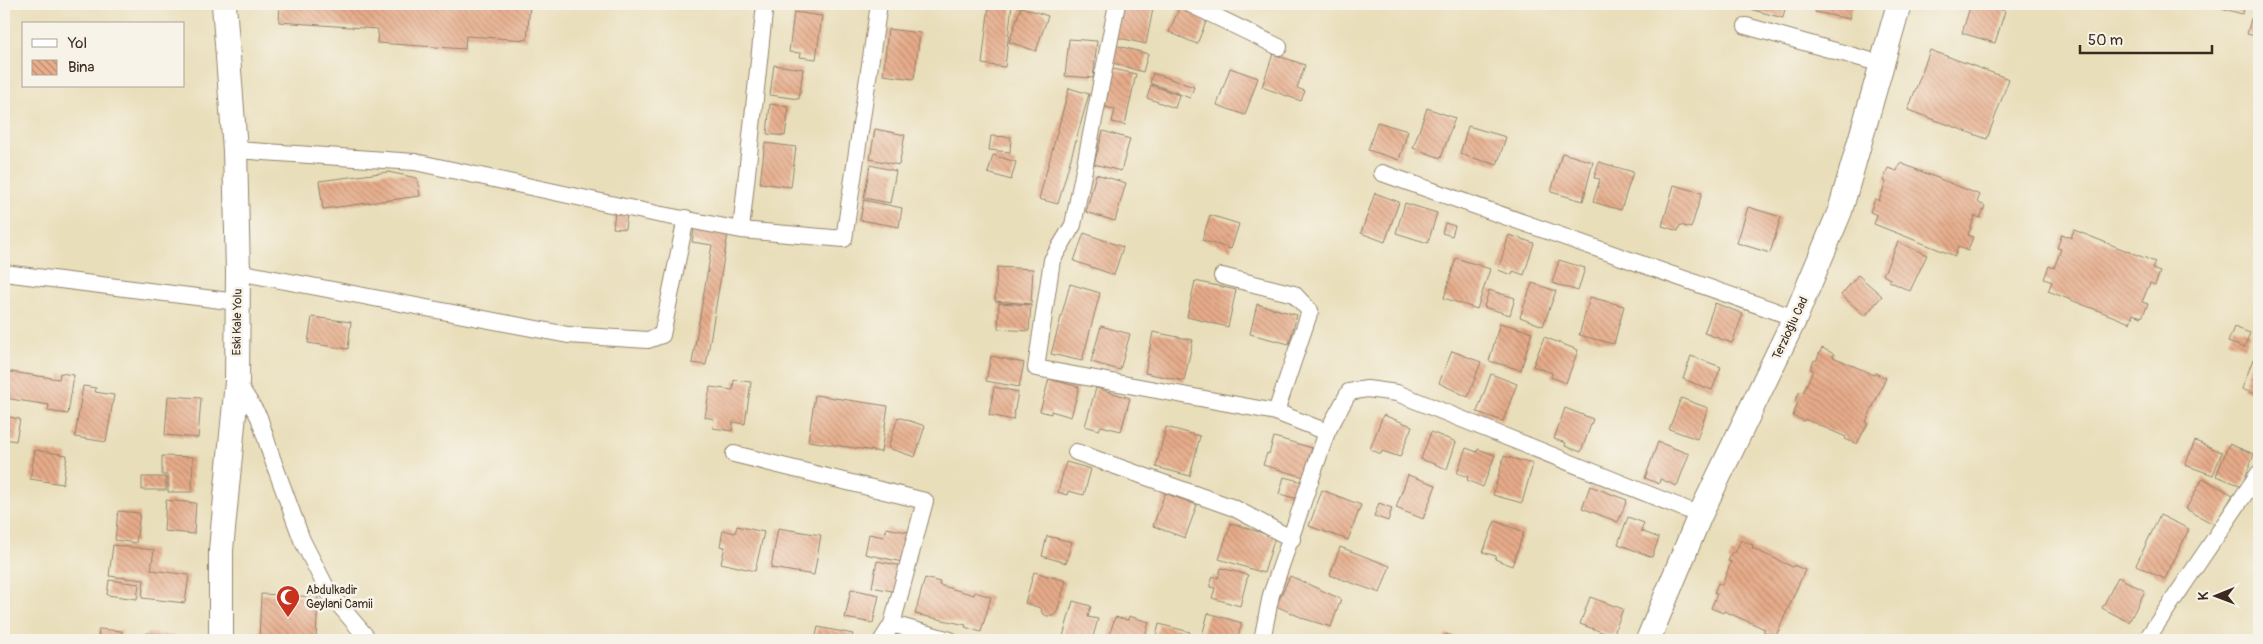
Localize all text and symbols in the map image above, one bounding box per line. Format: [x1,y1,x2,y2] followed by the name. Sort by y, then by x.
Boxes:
[22,22,185,88] legend
[2080,22,2213,54] scale bar
[2088,31,2123,50] text: 50 m
[67,34,87,53] text: Yol
[68,58,95,77] text: Bina
[229,288,246,356] street label: Eski Kale Yolu
[1769,294,1812,362] street label: Terzioğlu Cad
[2190,572,2240,622] north arrow
[306,583,373,612] place label: Abdulkadir Geylani Camii
[275,584,301,618] mosque icon: Abdulkadir Geylani Camii
[2195,591,2212,601] text: K

